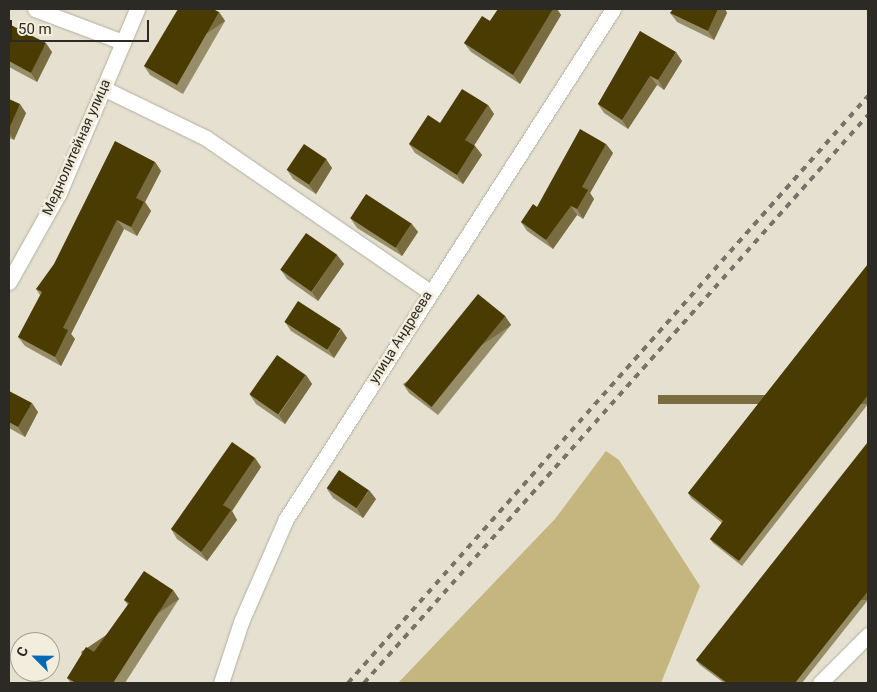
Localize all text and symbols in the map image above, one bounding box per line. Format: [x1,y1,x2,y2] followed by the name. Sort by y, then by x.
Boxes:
[12,10,151,42] scale bar
[18,20,52,38] text: 50 m
[38,76,114,218] street label: Меднолитейная улица
[365,288,435,386] street label: улица Андреева
[10,632,60,682] north arrow
[13,644,31,659] text: С

